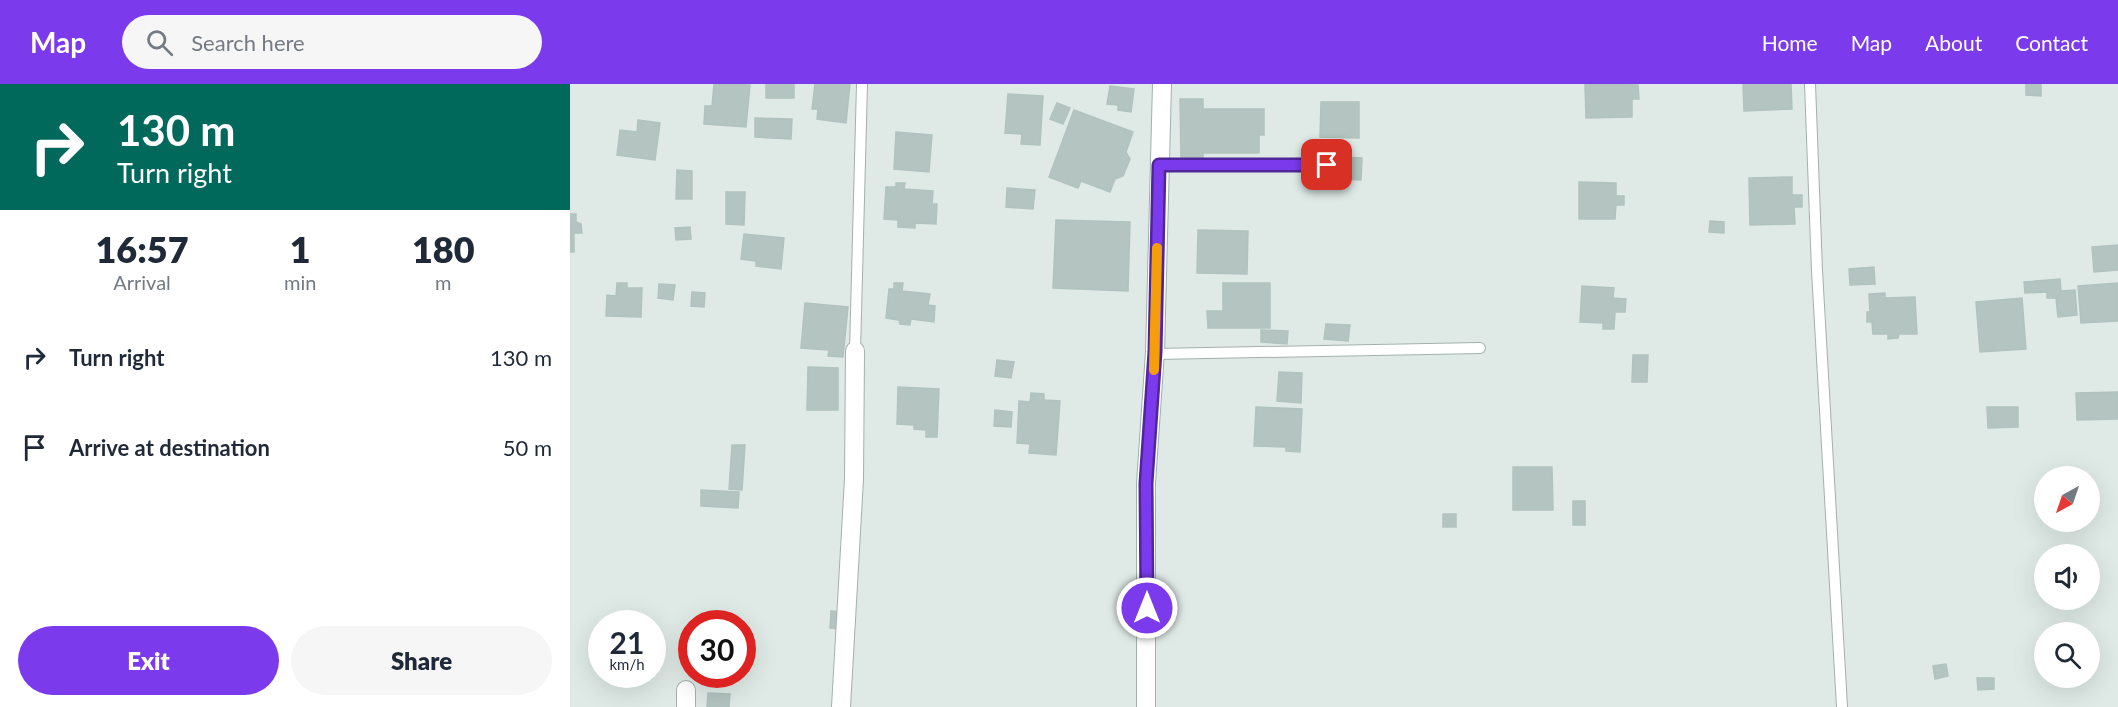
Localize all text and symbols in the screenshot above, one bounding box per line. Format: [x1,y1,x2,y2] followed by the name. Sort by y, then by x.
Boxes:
[122,15,542,69] search box
[30,25,86,59] text: Map
[143,26,176,59] icon: search
[191,29,305,56] text: Search here
[1762,30,1818,55] text: Home
[1851,30,1892,55] text: Map
[1925,30,1982,55] text: About
[2015,30,2088,55] text: Contact
[117,105,235,155] text: 130 m
[18,108,96,186] icon: right
[1301,139,1352,190] pin
[1310,148,1343,181] icon: arrive
[117,156,232,189] text: Turn right
[95,227,189,271] text: 16:57
[290,227,311,271] text: 1
[412,227,475,271] text: 180
[113,270,171,294] text: Arrival
[284,270,316,294] text: min
[435,270,451,294] text: m
[18,341,51,374] icon: right
[69,344,164,371] text: Turn right
[490,344,552,371] text: 130 m
[18,431,51,464] icon: arrive
[69,434,270,461] text: Arrive at destination
[503,434,552,461] text: 50 m
[2034,466,2100,532] north arrow
[2034,466,2100,688] map controls
[2034,544,2100,610] button: sound
[1115,576,1179,640] position arrow
[678,610,756,688] speed limit sign: 30
[2034,622,2100,688] button: search
[610,624,644,660] text: 21
[18,626,279,695] button: Exit
[291,626,552,695] button: Share
[609,655,645,673] text: km/h

